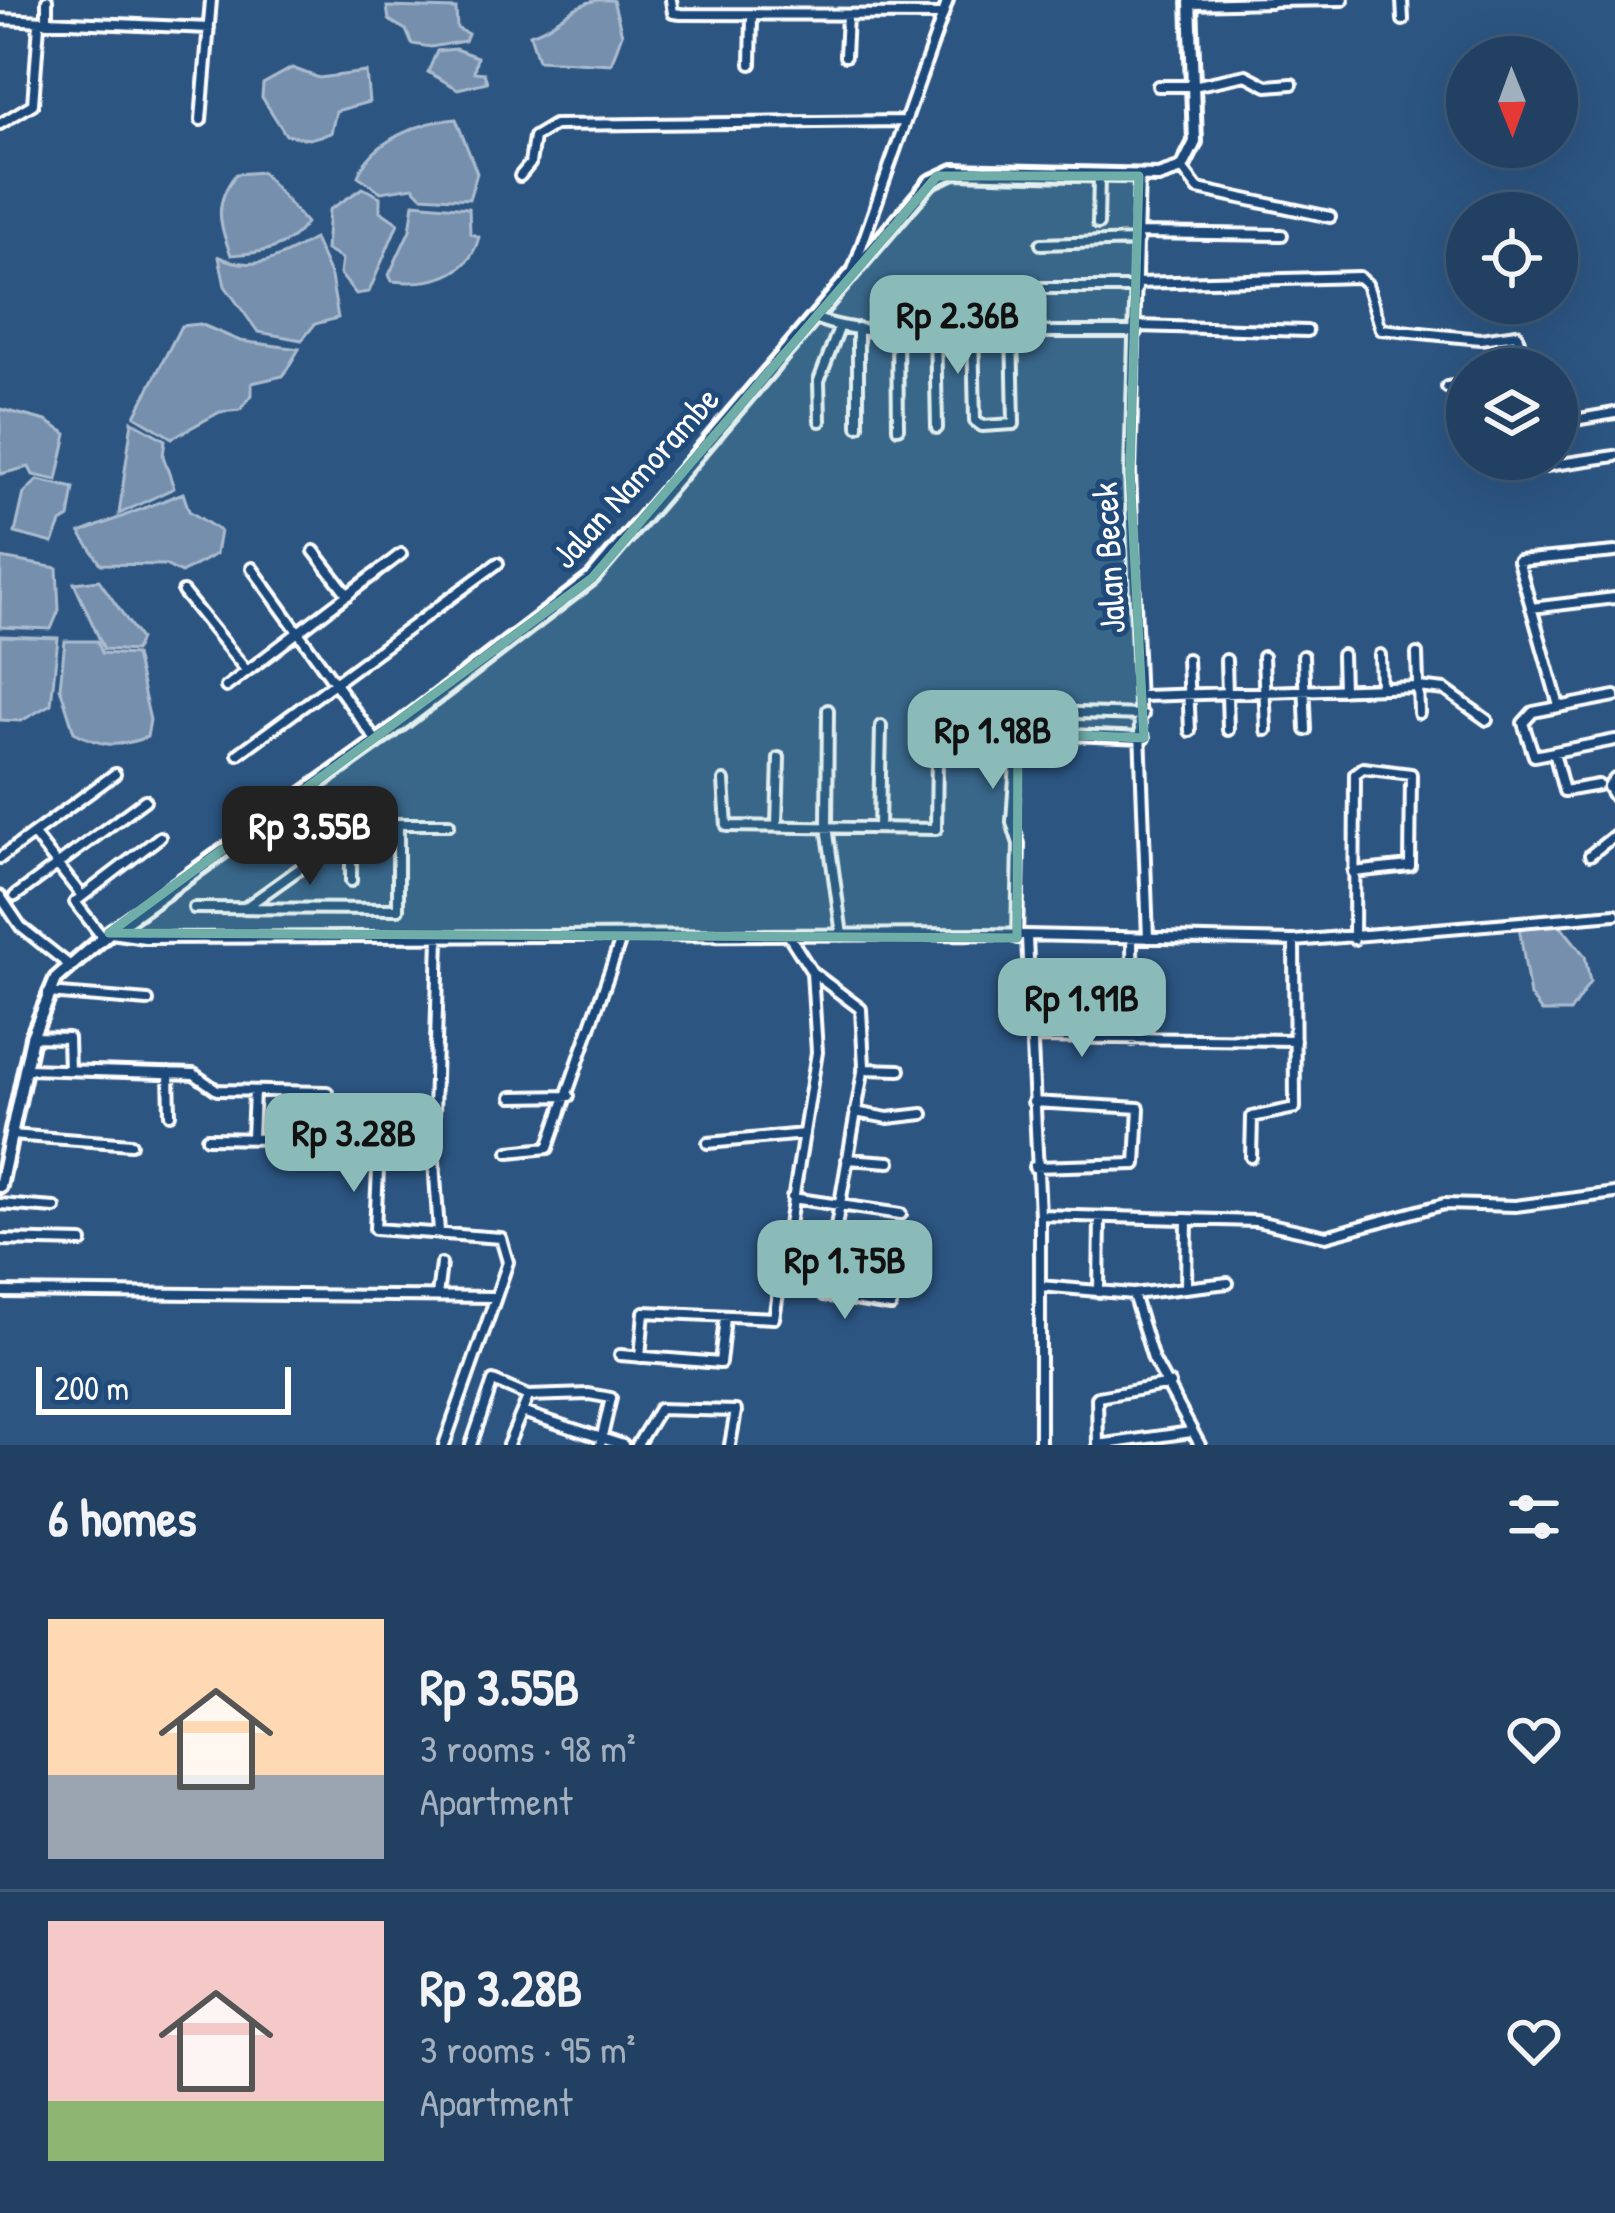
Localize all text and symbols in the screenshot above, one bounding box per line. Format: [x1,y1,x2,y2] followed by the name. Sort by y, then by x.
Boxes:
[1446,36,1578,168] north arrow
[1446,36,1578,480] map controls
[1446,192,1578,324] button: locate
[834,275,1082,377] pin: Rp 2.36B
[897,287,1019,340] text: Rp 2.36B
[1446,348,1578,480] button: layers
[540,375,730,578] street label: Jalan Namorambe
[1079,481,1136,635] street label: Jalan Becek
[869,690,1117,792] pin: Rp 1.98B
[935,702,1051,755] text: Rp 1.98B
[186,786,434,888] pin: Rp 3.55B
[249,798,371,851] text: Rp 3.55B
[958,958,1206,1060] pin: Rp 1.91B
[1025,970,1139,1023] text: Rp 1.91B
[230,1093,478,1195] pin: Rp 3.28B
[292,1105,416,1158] text: Rp 3.28B
[721,1220,969,1322] pin: Rp 1.75B
[784,1232,906,1285] text: Rp 1.75B
[36,1361,291,1414] scale bar
[54,1366,129,1410] text: 200 m
[48,1483,197,1552] text: 6 homes
[1501,1484,1567,1550] icon: filters
[420,1652,579,1721] text: Rp 3.55B
[144,1667,288,1811] icon: home
[1501,1706,1567,1772] icon: heart
[420,1721,636,1774] text: 3 rooms · 98 m²
[420,1774,573,1827] text: Apartment
[420,1953,582,2022] text: Rp 3.28B
[144,1969,288,2113] icon: home
[1501,2008,1567,2074] icon: heart
[420,2022,635,2075] text: 3 rooms · 95 m²
[420,2075,573,2128] text: Apartment

